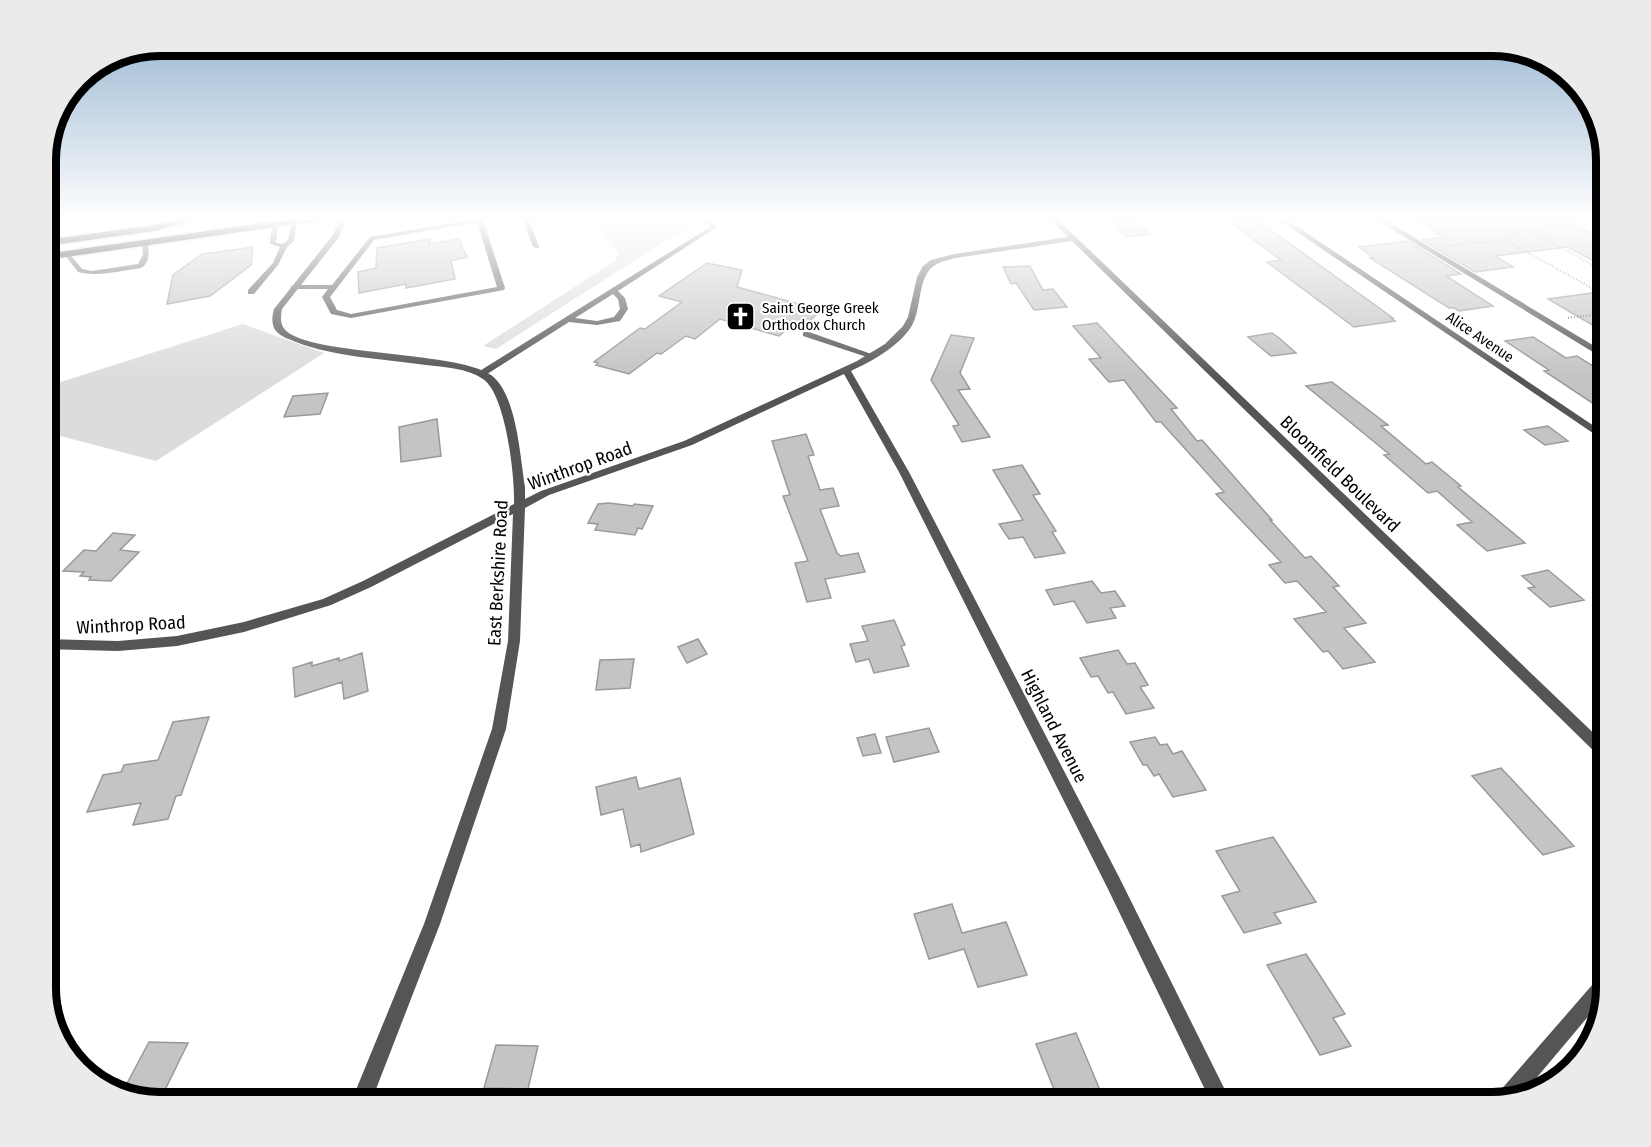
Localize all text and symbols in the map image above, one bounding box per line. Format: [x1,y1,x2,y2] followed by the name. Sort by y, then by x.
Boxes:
[762,299,879,334] place label: Saint George Greek Orthodox Church
[725,301,757,333] church icon: Saint George Greek Orthodox Church
[1443,308,1517,366] street label: Alice Avenue
[1275,411,1405,537] street label: Bloomfield Boulevard
[525,437,635,495] street label: Winthrop Road
[483,500,513,646] street label: East Berkshire Road
[76,611,186,639] street label: Winthrop Road
[1016,666,1092,786] street label: Highland Avenue

